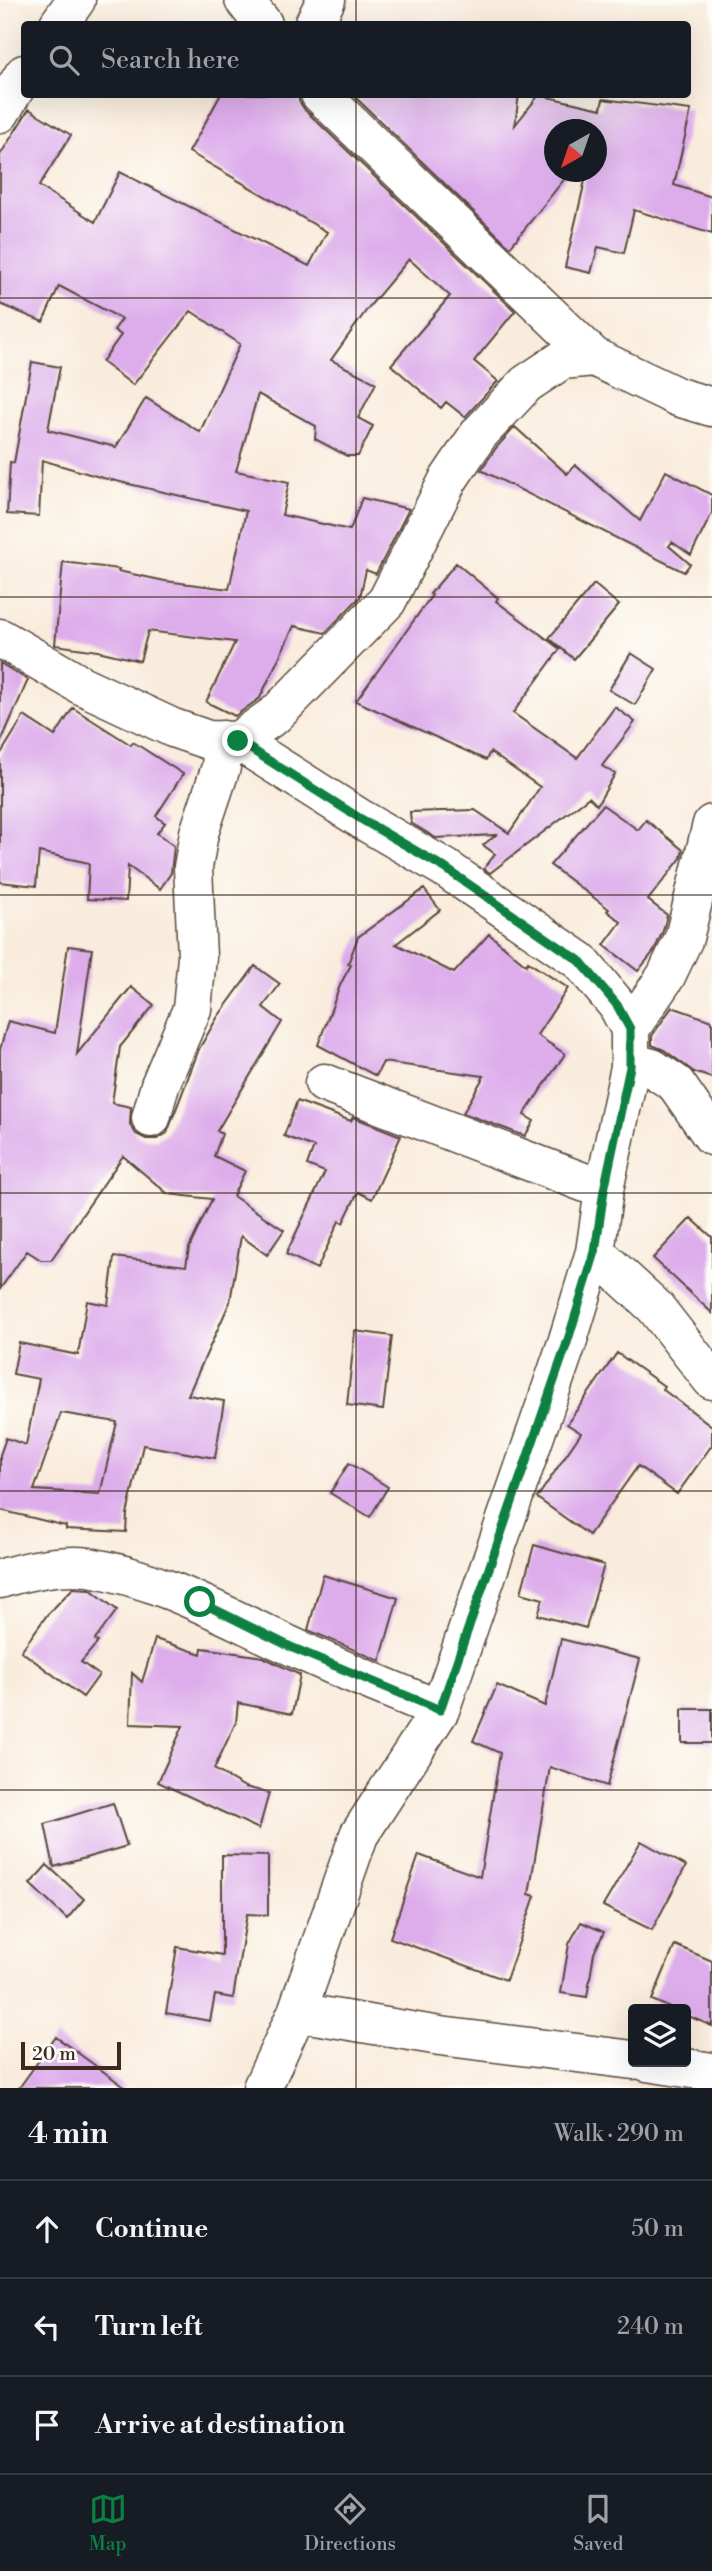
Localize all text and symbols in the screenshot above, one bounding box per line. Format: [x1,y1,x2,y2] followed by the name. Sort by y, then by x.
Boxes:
[21,21,691,98] search box
[45,41,83,79] icon: search
[101,44,240,76] text: Search here
[544,119,607,182] north arrow
[222,725,253,756] route end
[184,1586,215,1617] route start
[628,2004,691,2067] map controls
[628,2004,691,2067] button: layers
[21,2039,121,2071] scale bar
[32,2042,76,2066] text: 20 m
[28,2115,108,2153] text: 4 min
[554,2120,684,2148] text: Walk · 290 m
[28,2210,66,2248] icon: ahead
[95,2213,208,2245] text: Continue
[631,2215,684,2243] text: 50 m
[28,2308,66,2346] icon: left
[95,2311,203,2343] text: Turn left
[617,2313,684,2341] text: 240 m
[28,2406,66,2444] icon: arrive
[95,2409,345,2441] text: Arrive at destination
[89,2490,127,2556] tab: Map
[304,2490,396,2556] tab: Directions
[573,2490,623,2556] tab: Saved

